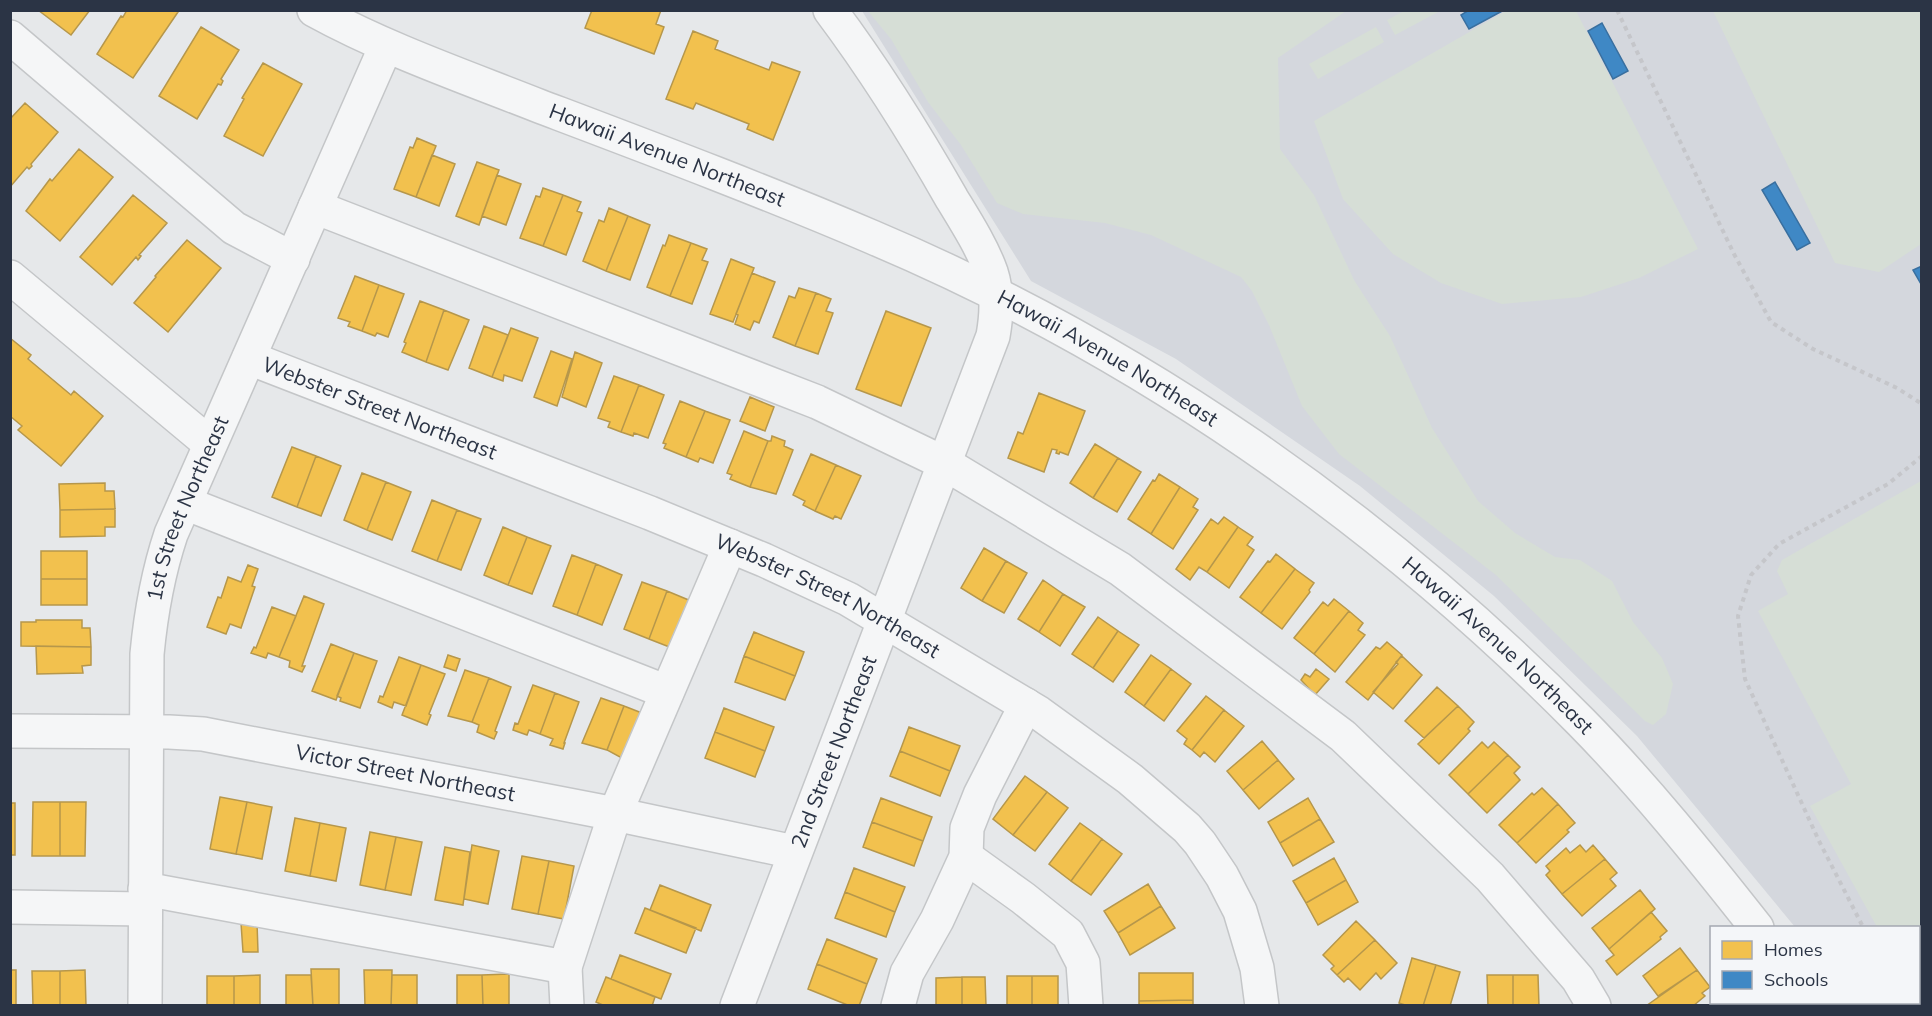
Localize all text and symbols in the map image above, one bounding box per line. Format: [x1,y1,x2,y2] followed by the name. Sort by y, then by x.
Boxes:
[546,97,789,212] street label: Hawaii Avenue Northeast
[994,283,1223,432] street label: Hawaii Avenue Northeast
[259,351,501,465] street label: Webster Street Northeast
[140,412,233,603] street label: 1st Street Northeast
[712,527,945,663] street label: Webster Street Northeast
[1397,550,1600,739] street label: Hawaii Avenue Northeast
[785,652,882,851] street label: 2nd Street Northeast
[293,738,517,806] street label: Victor Street Northeast
[1710,926,1920,1004] legend
[1764,938,1823,961] text: Homes
[1764,968,1829,991] text: Schools

